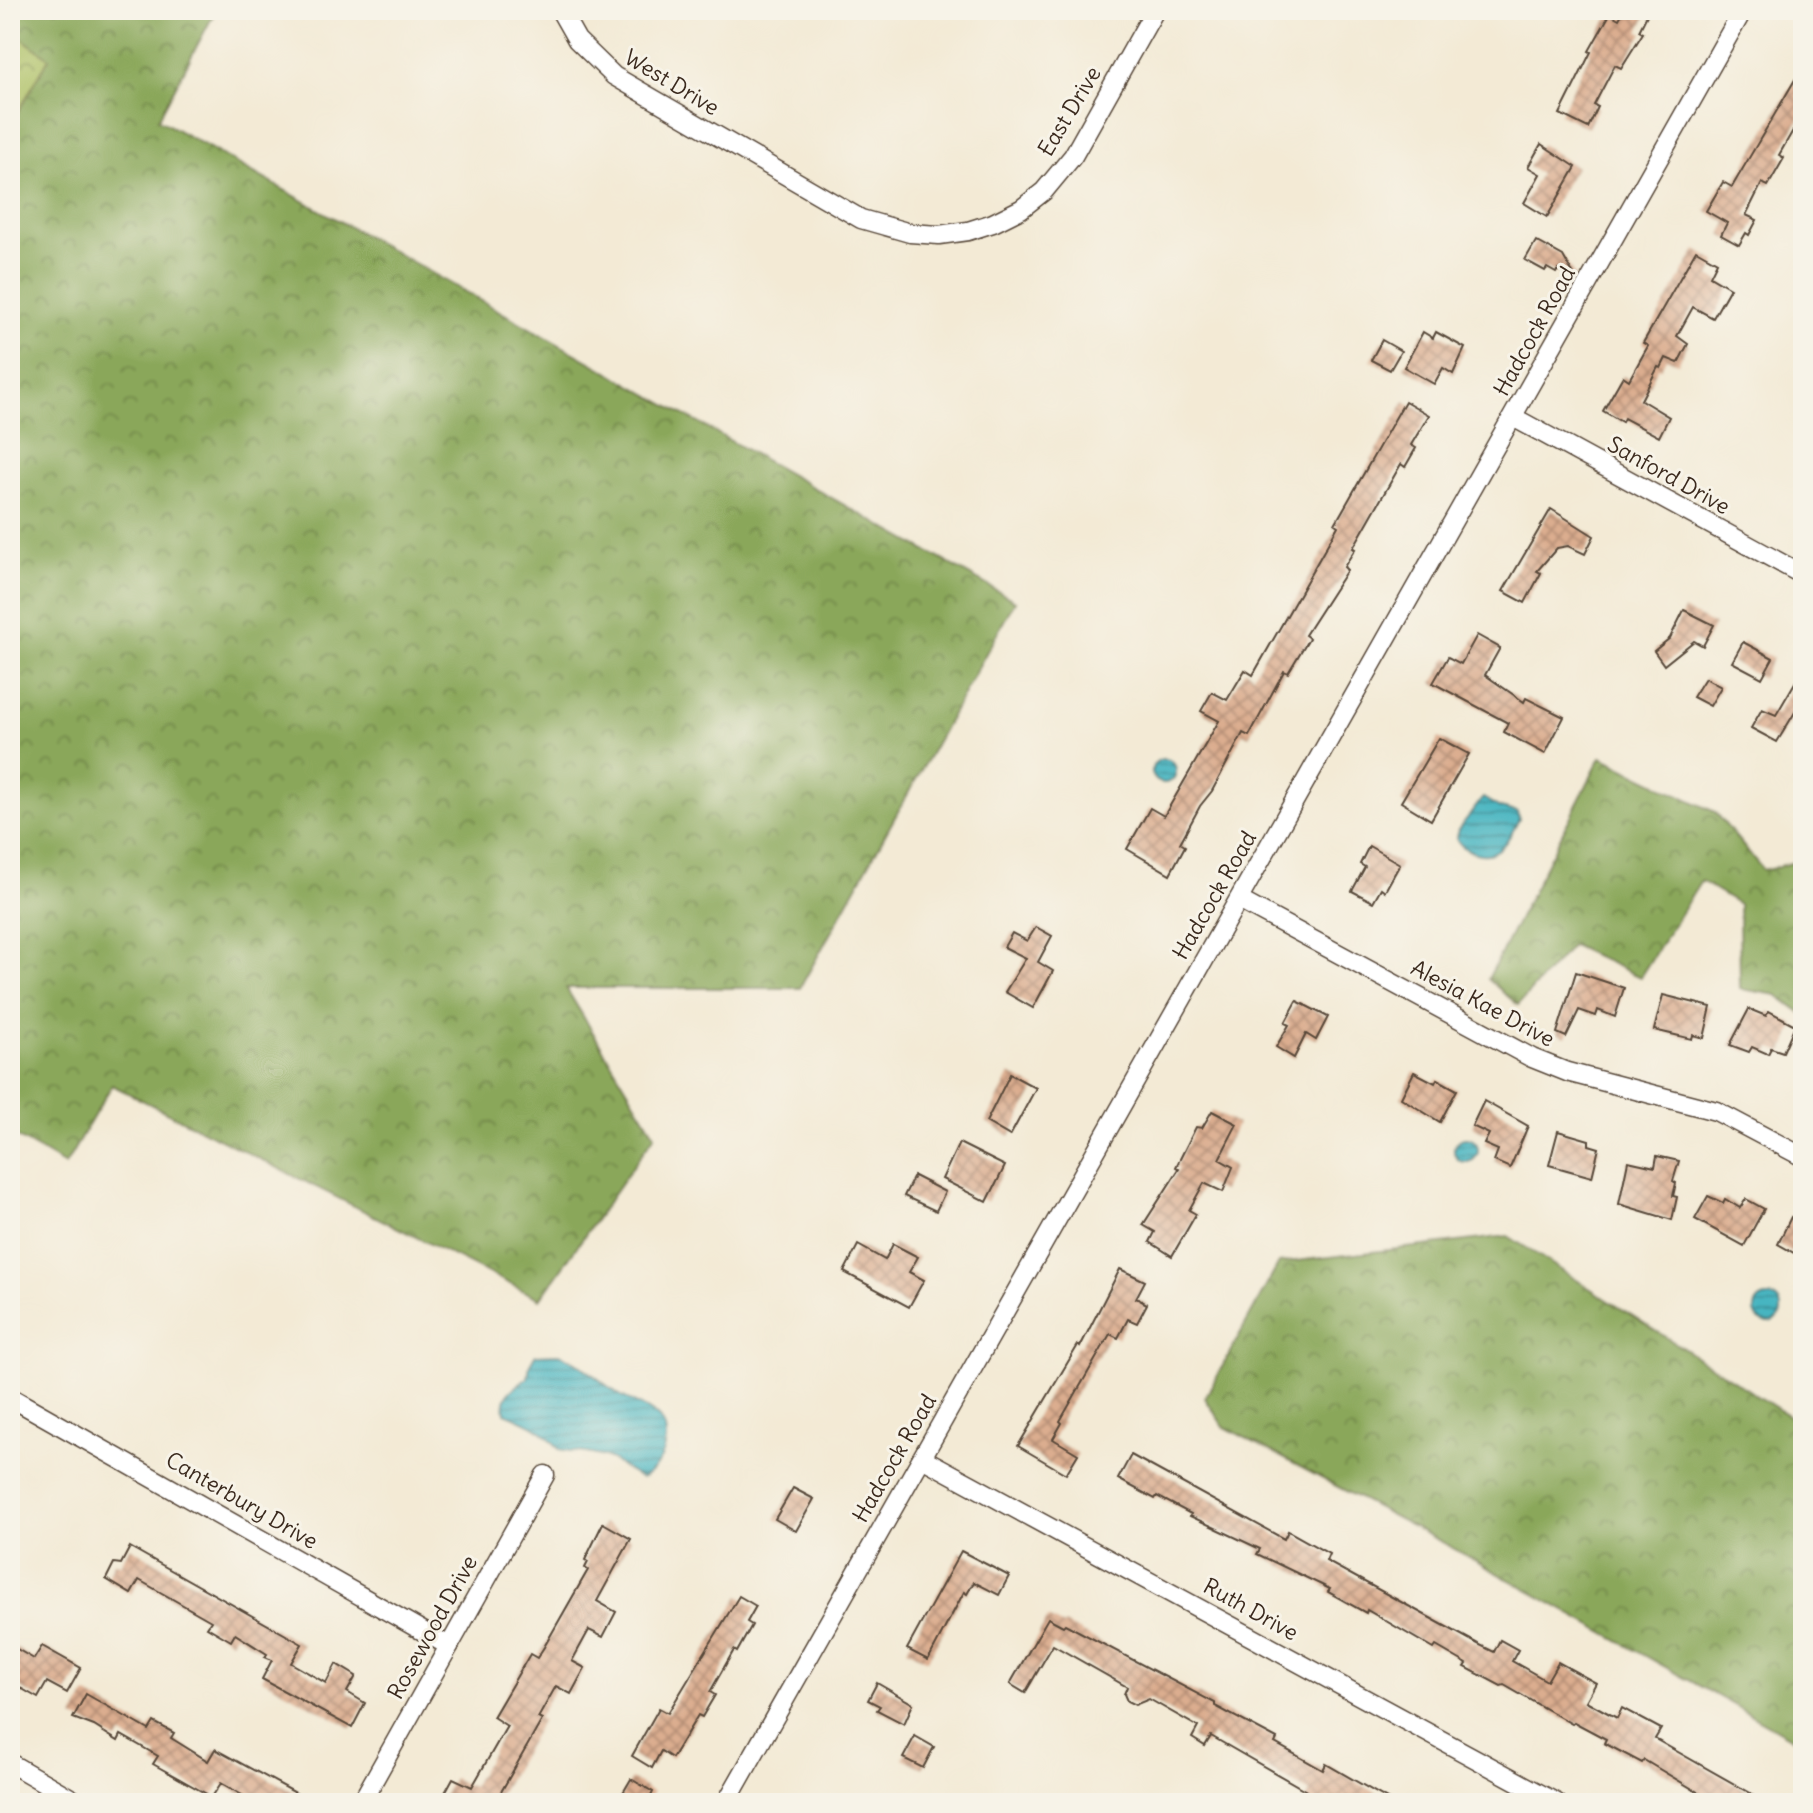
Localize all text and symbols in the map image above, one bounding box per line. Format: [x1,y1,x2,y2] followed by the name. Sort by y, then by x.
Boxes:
[619,43,725,121] street label: West Drive
[1031,61,1107,161] street label: East Drive
[1487,261,1581,401] street label: Hadcock Road
[1603,430,1735,520] street label: Sanford Drive
[1166,826,1262,964] street label: Hadcock Road
[1406,953,1560,1053] street label: Alesia Kae Drive
[846,1389,942,1527] street label: Hadcock Road
[161,1445,323,1555] street label: Canterbury Drive
[381,1550,483,1704] street label: Rosewood Drive
[1199,1572,1303,1646] street label: Ruth Drive

